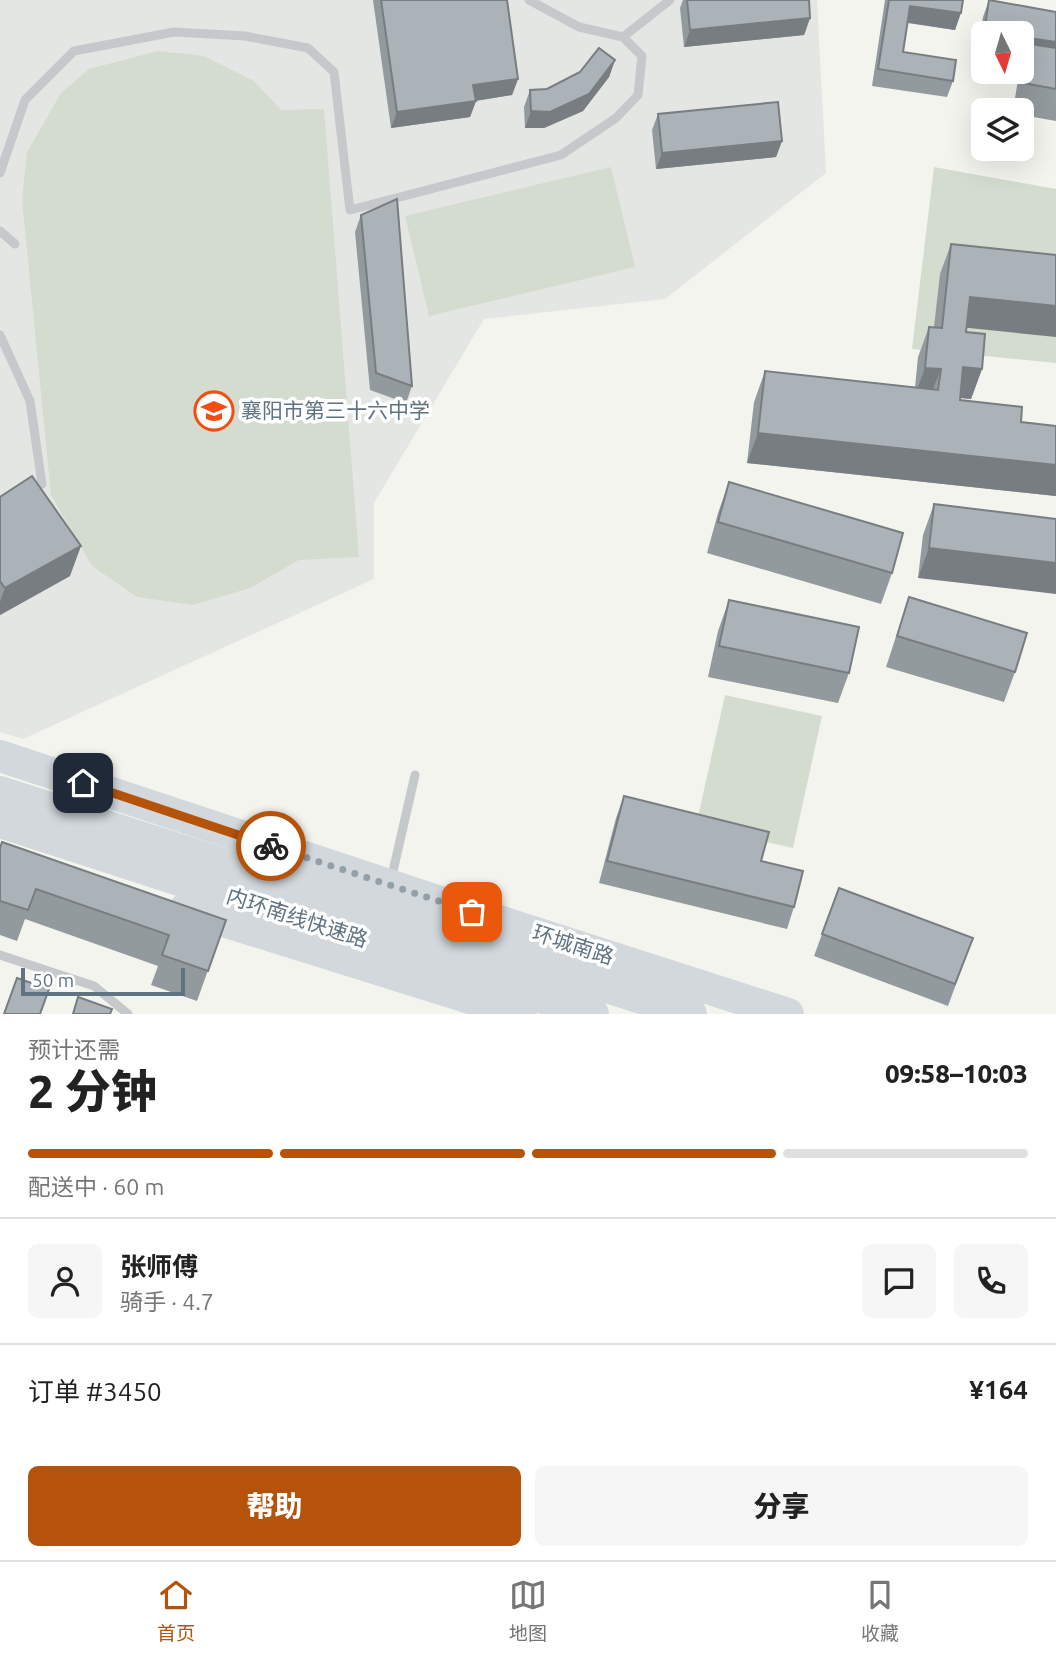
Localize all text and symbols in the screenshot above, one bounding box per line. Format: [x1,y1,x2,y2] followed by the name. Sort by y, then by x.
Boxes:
[971,21,1034,84] north arrow
[971,21,1034,161] map controls
[971,98,1034,161] button: layers
[193,390,235,432] school or university icon: 襄阳市第三十六中学
[241,398,430,422] place label: 襄阳市第三十六中学
[53,753,113,813] pin
[64,764,102,802] icon: home
[236,811,306,881] courier
[252,827,290,865] icon: bike
[442,882,502,942] pin
[224,883,371,951] street label: 内环南线快速路
[453,893,491,931] icon: bag
[530,920,617,968] street label: 环城南路
[21,965,186,997] scale bar
[32,969,74,991] text: 50 m
[28,1037,120,1062] text: 预计还需
[885,1059,1028,1088] text: 09:58–10:03
[28,1065,157,1117] text: 2 分钟
[28,1174,164,1199] text: 配送中 · 60 m
[28,1244,102,1318] button: person
[862,1244,936,1318] button: chat
[954,1244,1028,1318] button: phone
[120,1252,198,1281] text: 张师傅
[120,1289,214,1314] text: 骑手 · 4.7
[969,1375,1028,1404] text: ¥164
[28,1377,162,1406] text: 订单 #3450
[28,1466,521,1546] button: 帮助
[535,1466,1028,1546] button: 分享
[157,1576,195,1645] tab: 首页
[509,1576,547,1645] tab: 地图
[861,1576,899,1645] tab: 收藏

